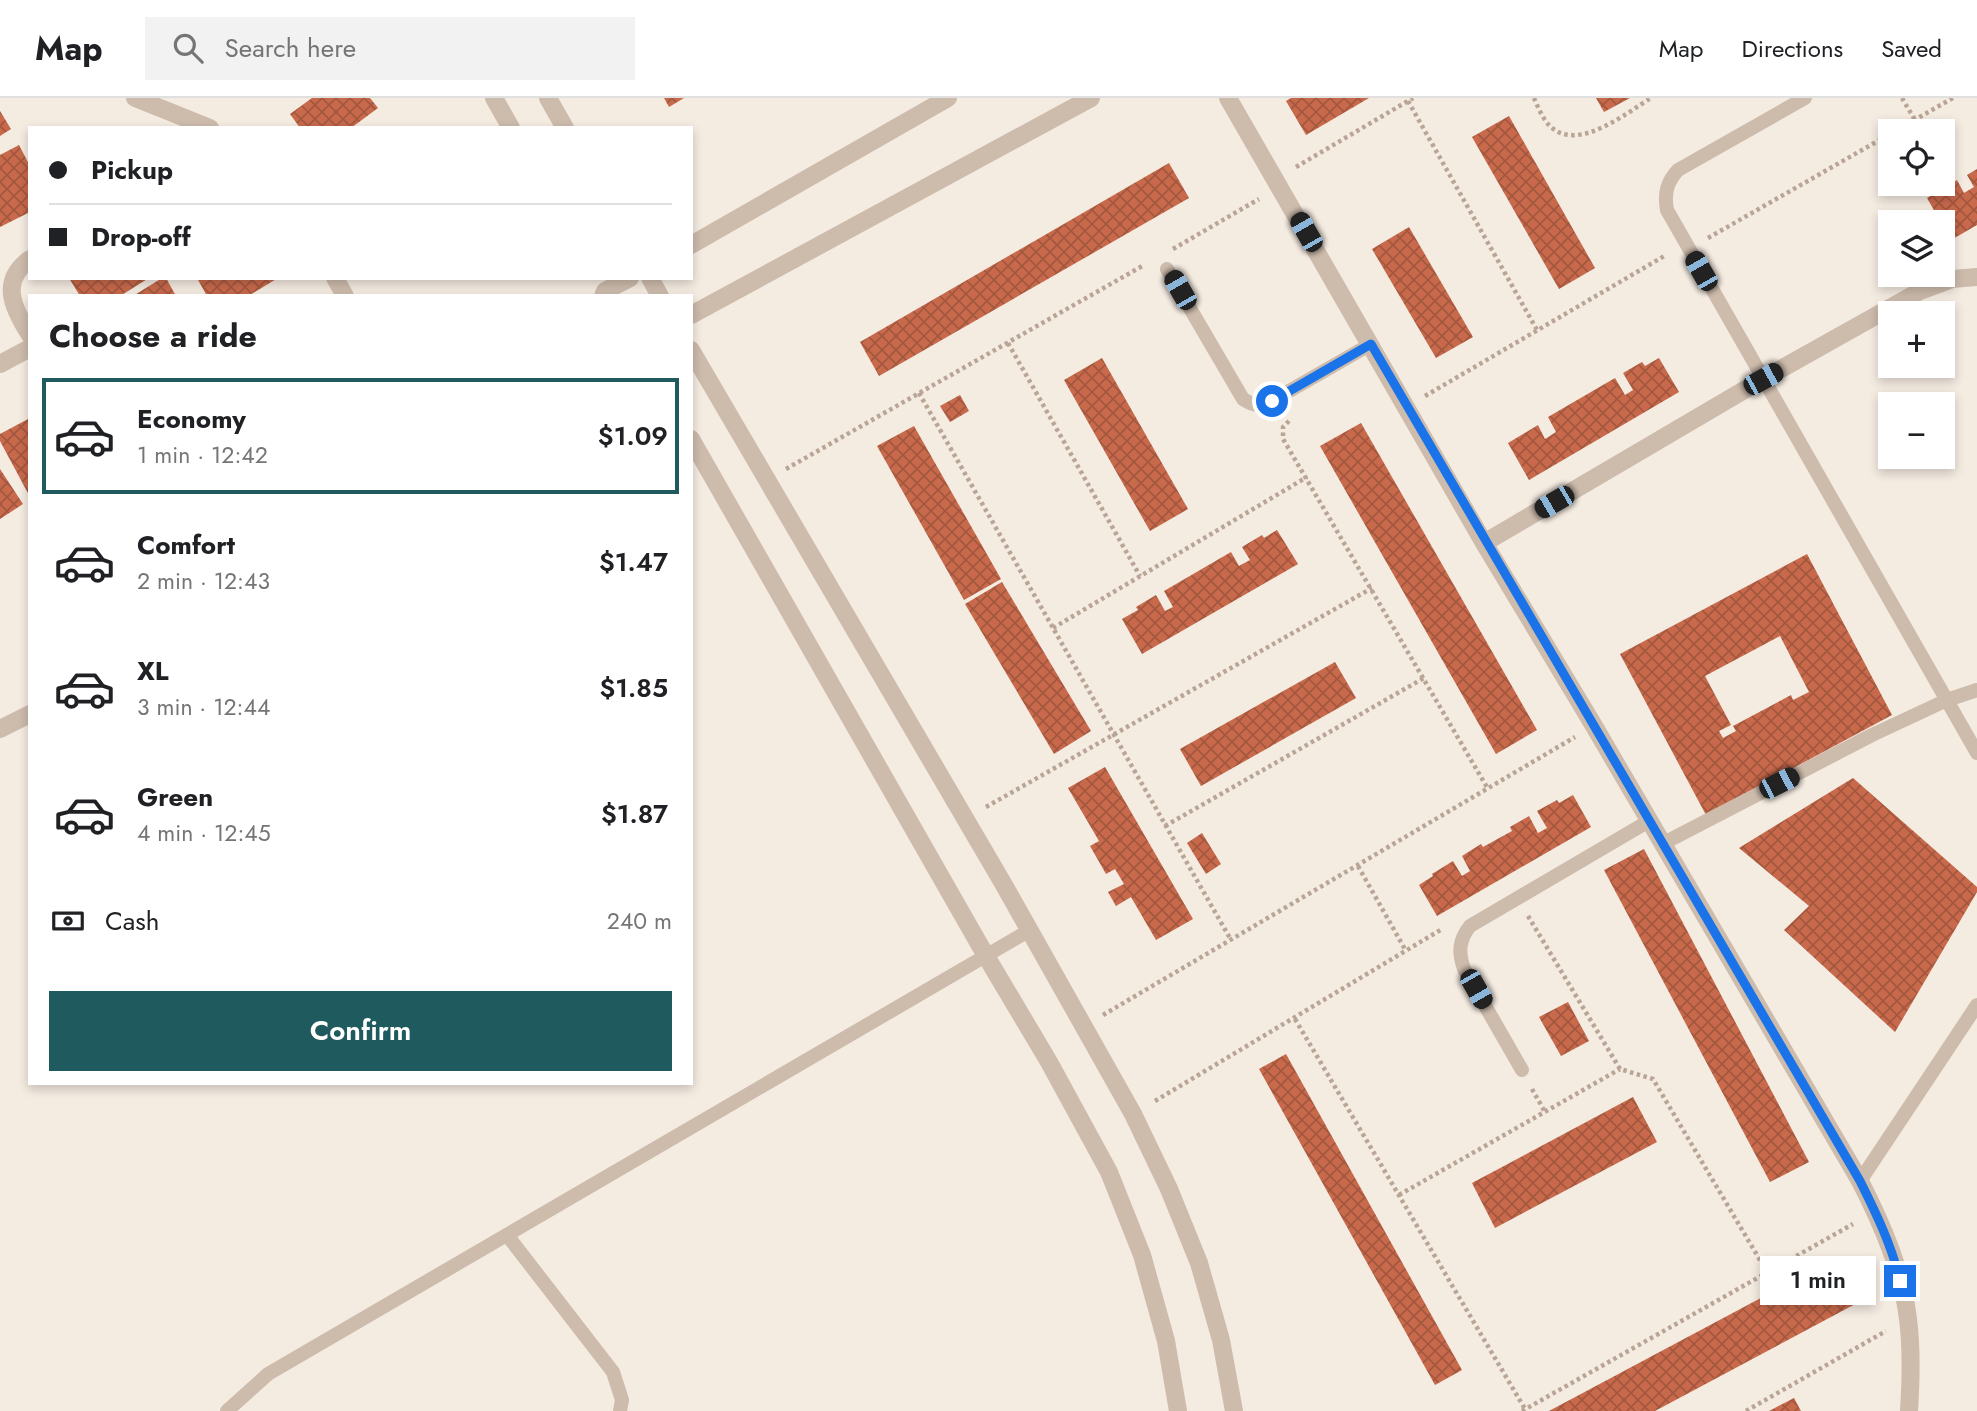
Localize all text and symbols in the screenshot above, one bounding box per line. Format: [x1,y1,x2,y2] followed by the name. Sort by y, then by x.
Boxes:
[145,17,635,80] search box
[35,25,103,72] text: Map
[169,29,207,67] icon: search
[225,29,356,67] text: Search here
[1659,31,1704,66] text: Map
[1742,31,1843,66] text: Directions
[1881,31,1942,66] text: Saved
[1878,119,1955,469] map controls
[1878,119,1955,196] button: locate
[91,151,173,189] text: Pickup
[1287,209,1326,255] car
[1878,210,1955,287] button: layers
[91,218,191,256] text: Drop-off
[1682,248,1721,294] car
[1161,267,1200,313] car
[1878,301,1955,378] button: +
[49,313,257,359] text: Choose a ride
[1740,360,1787,398] car
[1256,385,1288,417] route start
[1878,392,1955,469] button: −
[137,400,246,438] text: Economy
[53,405,116,468] icon: car
[598,417,668,455] text: $1.09
[137,438,268,472] text: 1 min · 12:42
[1531,482,1578,522] car
[137,526,235,564] text: Comfort
[53,531,116,594] icon: car
[599,543,668,581] text: $1.47
[137,564,270,598] text: 2 min · 12:43
[137,652,169,690] text: XL
[53,657,116,720] icon: car
[599,669,668,707] text: $1.85
[137,690,270,724] text: 3 min · 12:44
[1756,764,1803,802] car
[137,778,213,816] text: Green
[53,783,116,846] icon: car
[601,795,668,833] text: $1.87
[137,816,271,850] text: 4 min · 12:45
[49,902,87,940] icon: cash
[105,902,159,940] text: Cash
[607,904,672,938] text: 240 m
[1457,966,1496,1012] car
[49,991,672,1071] button: Confirm
[1760,1256,1876,1306] callout: 1 min
[1790,1263,1846,1297] text: 1 min
[1884,1265,1916,1297] route end

